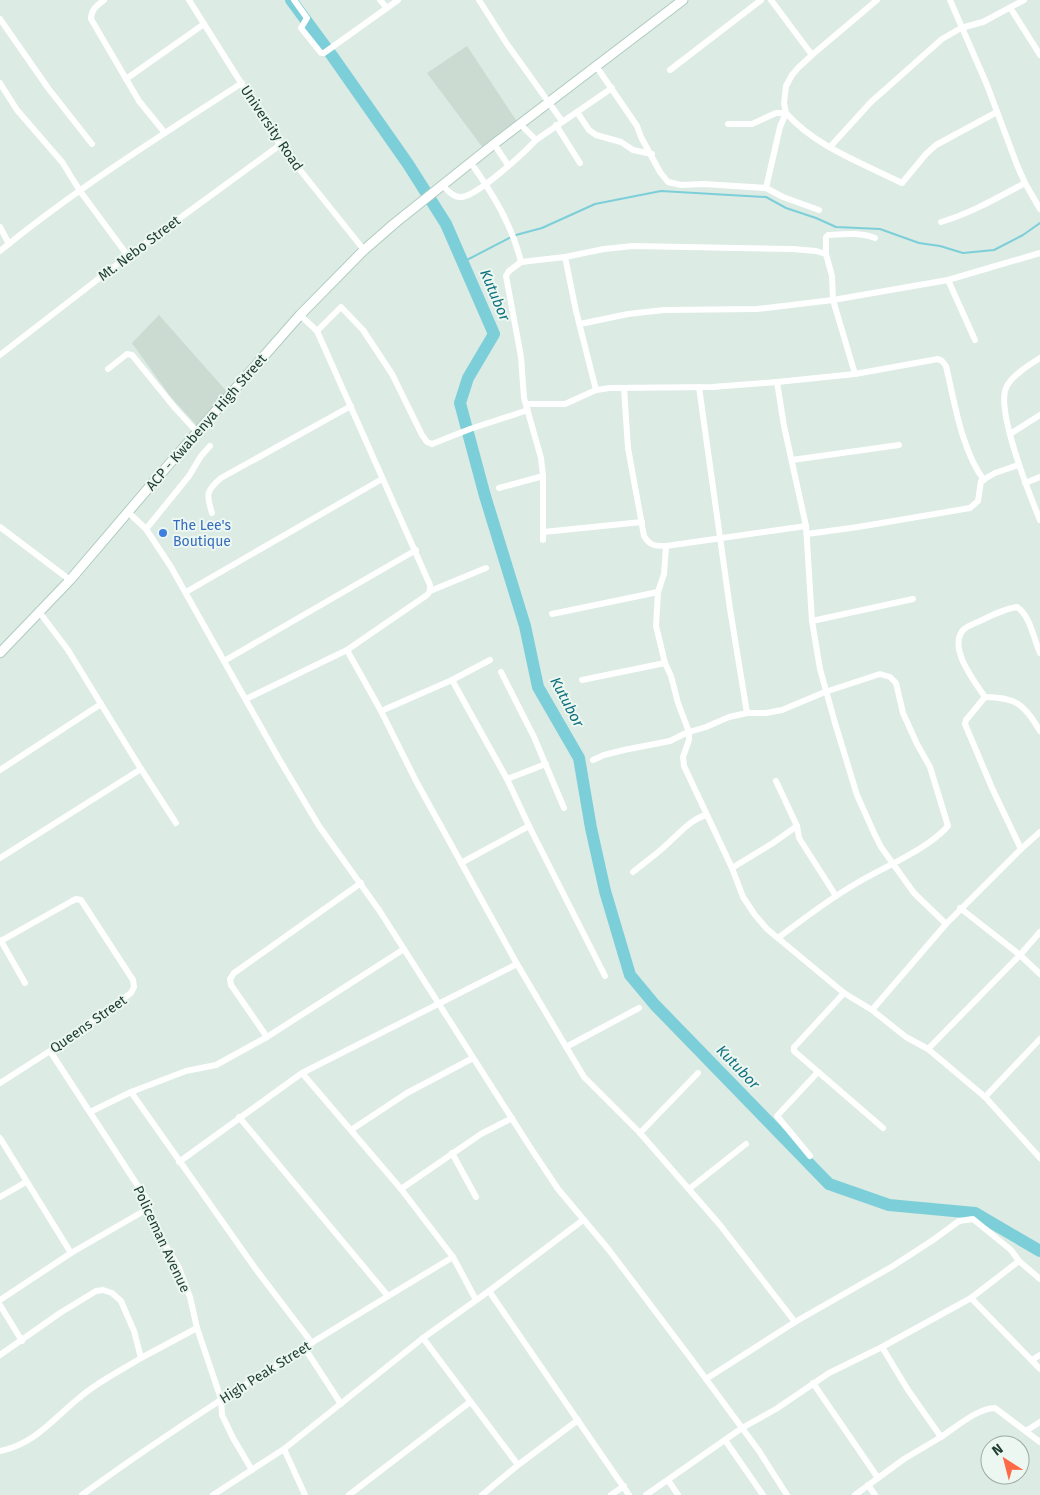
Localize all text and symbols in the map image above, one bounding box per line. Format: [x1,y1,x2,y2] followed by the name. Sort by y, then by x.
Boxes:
[237,82,306,174] street label: University Road
[95,211,184,285] street label: Mt. Nebo Street
[476,266,514,325] water label: Kutubor
[142,350,271,494] street label: ACP - Kwabenya High Street
[173,517,231,550] place label: The Lee's Boutique
[157,527,169,539] marker: The Lee's Boutique
[546,674,588,731] water label: Kutubor
[47,991,131,1057] street label: Queens Street
[713,1041,764,1094] water label: Kutubor
[129,1183,194,1295] street label: Policeman Avenue
[217,1337,315,1407] street label: High Peak Street
[980,1435,1030,1485] north arrow
[989,1440,1006,1459] text: N

